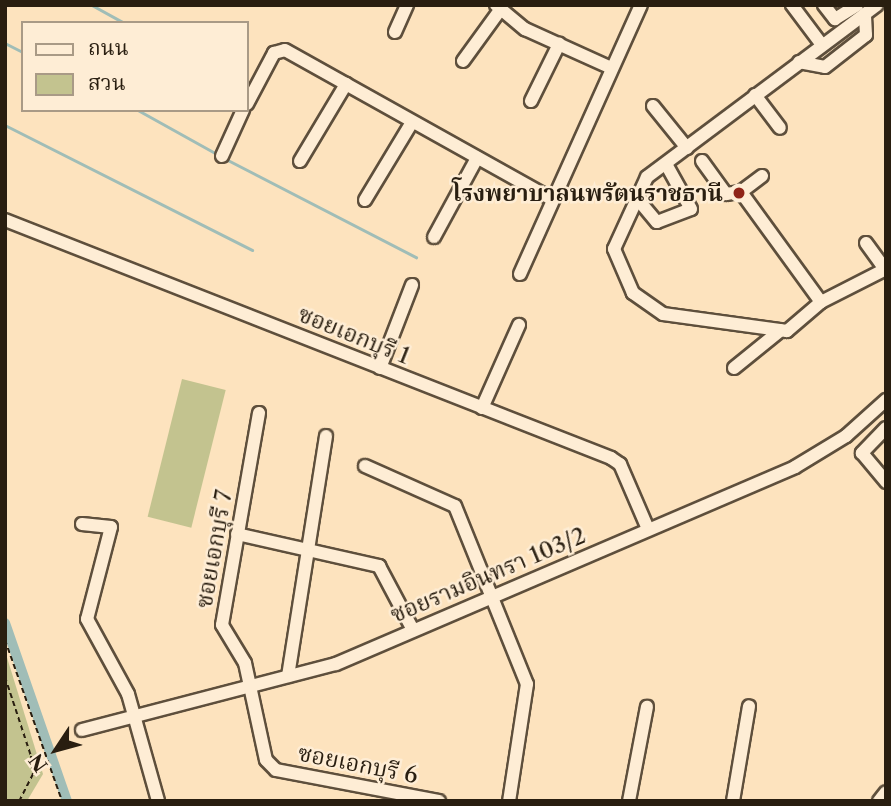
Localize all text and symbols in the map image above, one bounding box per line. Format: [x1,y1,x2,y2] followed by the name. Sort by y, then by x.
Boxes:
[21,21,248,112] legend
[88,35,129,60] text: ถนน
[88,70,126,95] text: สวน
[452,179,723,207] place label: โรงพยาบาลนพรัตนราชธานี
[729,183,749,203] marker: โรงพยาบาลนพรัตนราชธานี
[294,300,414,370] street label: ซอยเอกบุรี 1
[190,488,238,610] street label: ซอยเอกบุรี 7
[386,521,590,629] street label: ซอยรามอินทรา 103/2
[21,715,91,785] north arrow
[296,739,420,789] street label: ซอยเอกบุรี 6
[24,749,53,776] text: N

